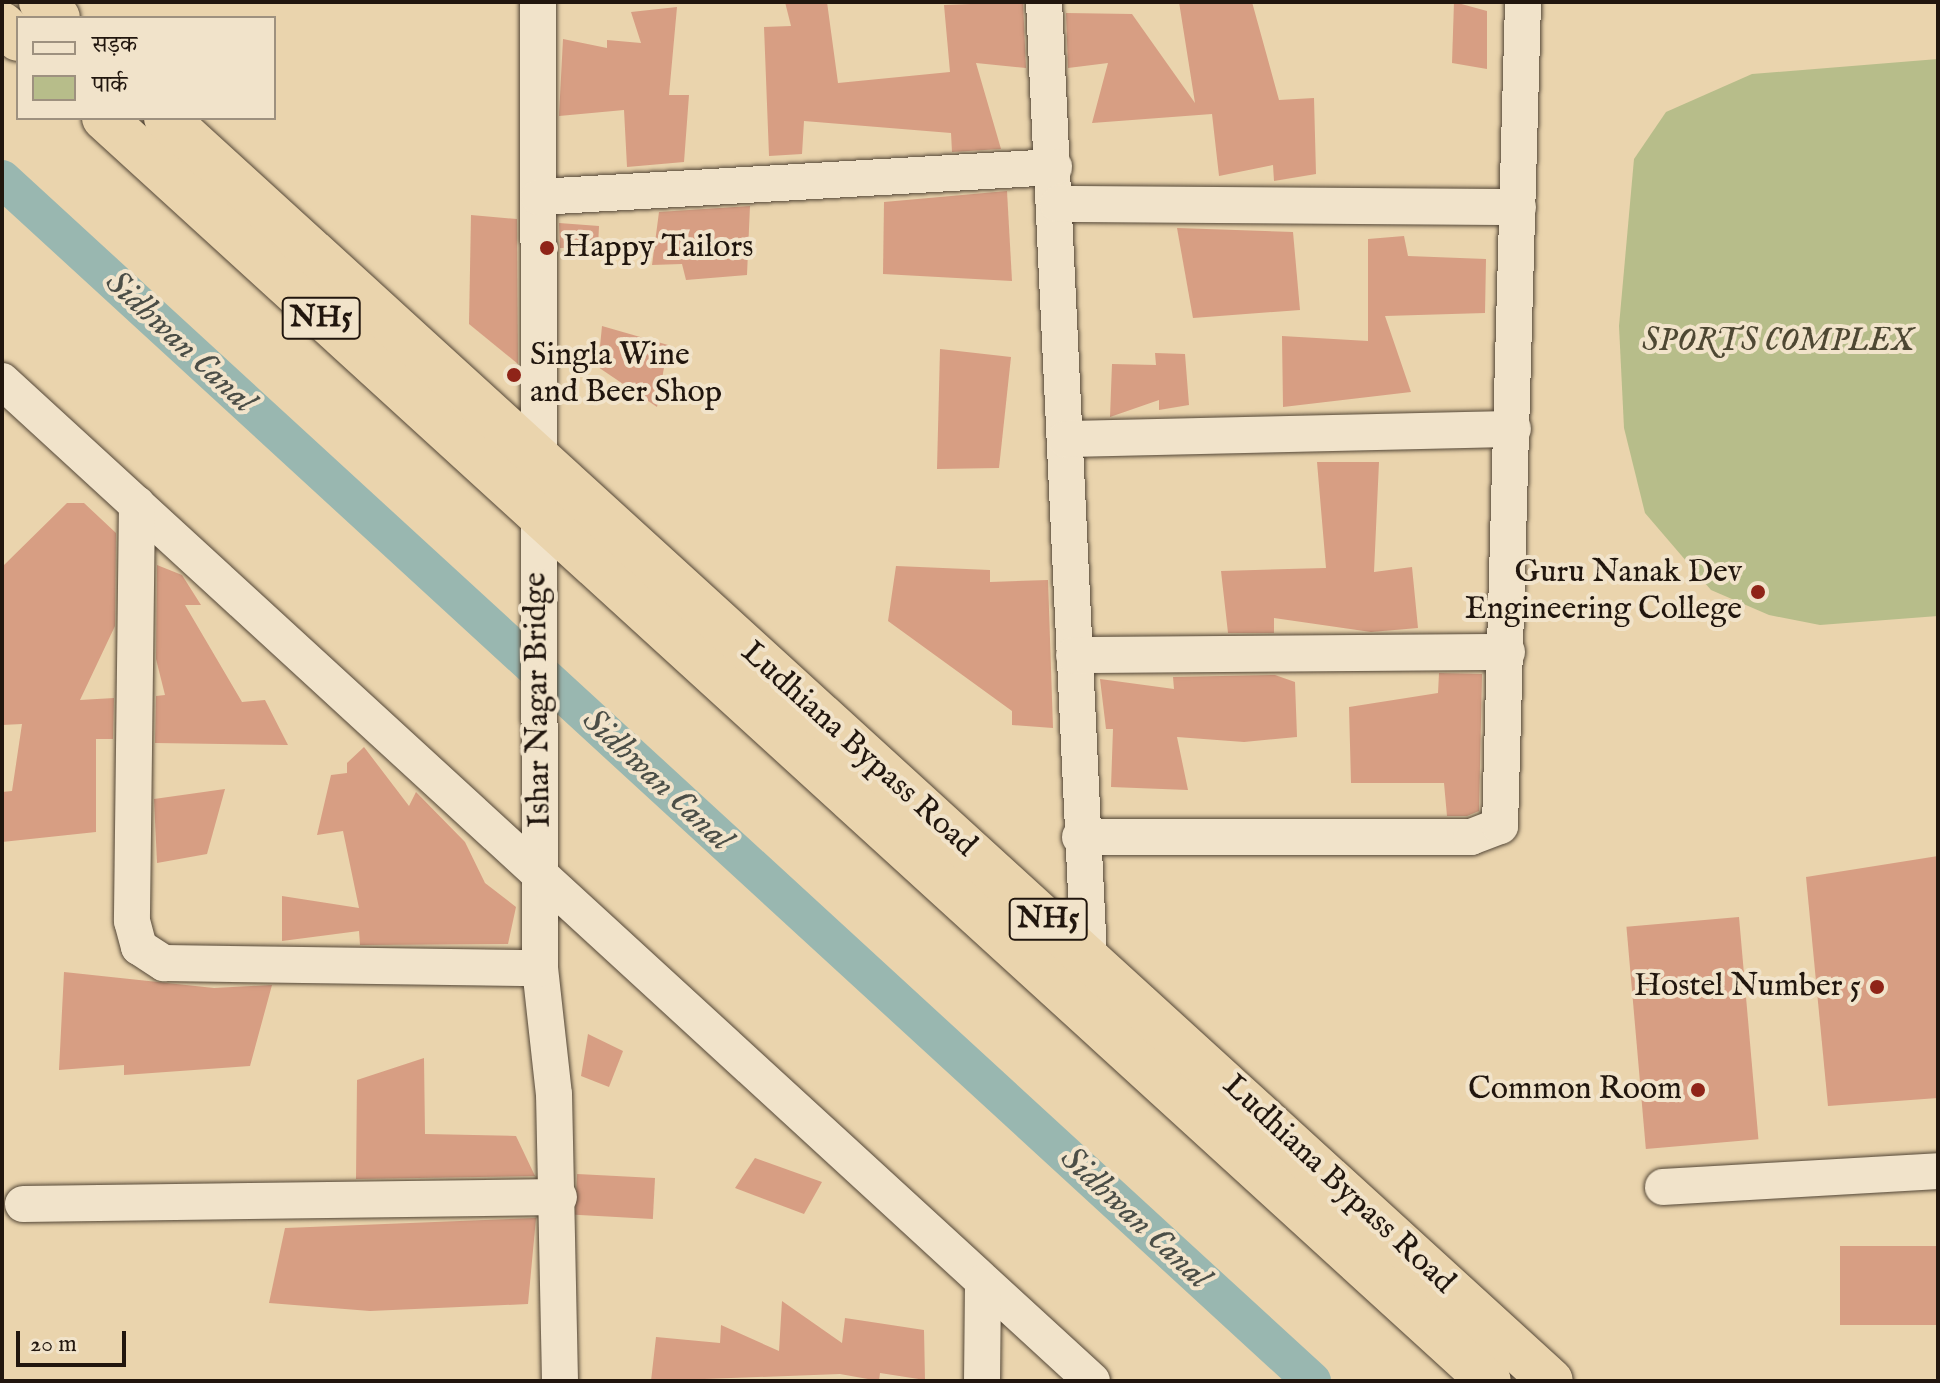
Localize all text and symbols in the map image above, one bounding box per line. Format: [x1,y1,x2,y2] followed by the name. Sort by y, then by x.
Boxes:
[16,16,276,120] legend
[92,30,137,61] text: सड़क
[92,70,127,101] text: पार्क
[563,229,753,267] place label: Happy Tailors
[538,239,556,257] marker: Happy Tailors
[97,262,263,422] water label: Sidhwan Canal
[281,292,361,344] road number: NH5
[1642,323,1914,361] park label: SPORTS COMPLEX
[530,338,722,413] place label: Singla Wine and Beer Shop
[505,366,523,384] marker: Singla Wine and Beer Shop
[1465,555,1742,630] place label: Guru Nanak Dev Engineering College
[518,572,560,828] street label: Ishar Nagar Bridge
[1749,583,1767,601] marker: Guru Nanak Dev Engineering College
[732,634,984,866] street label: Ludhiana Bypass Road
[574,700,740,860] water label: Sidhwan Canal
[1008,893,1088,945] road number: NH5
[1634,968,1861,1006] place label: Hostel Number 5
[1868,978,1886,996] marker: Hostel Number 5
[1214,1067,1462,1303] street label: Ludhiana Bypass Road
[1468,1071,1682,1109] place label: Common Room
[1689,1081,1707,1099] marker: Common Room
[1052,1138,1218,1298] water label: Sidhwan Canal
[20,1315,130,1365] scale bar
[30,1329,77,1360] text: 20 m

